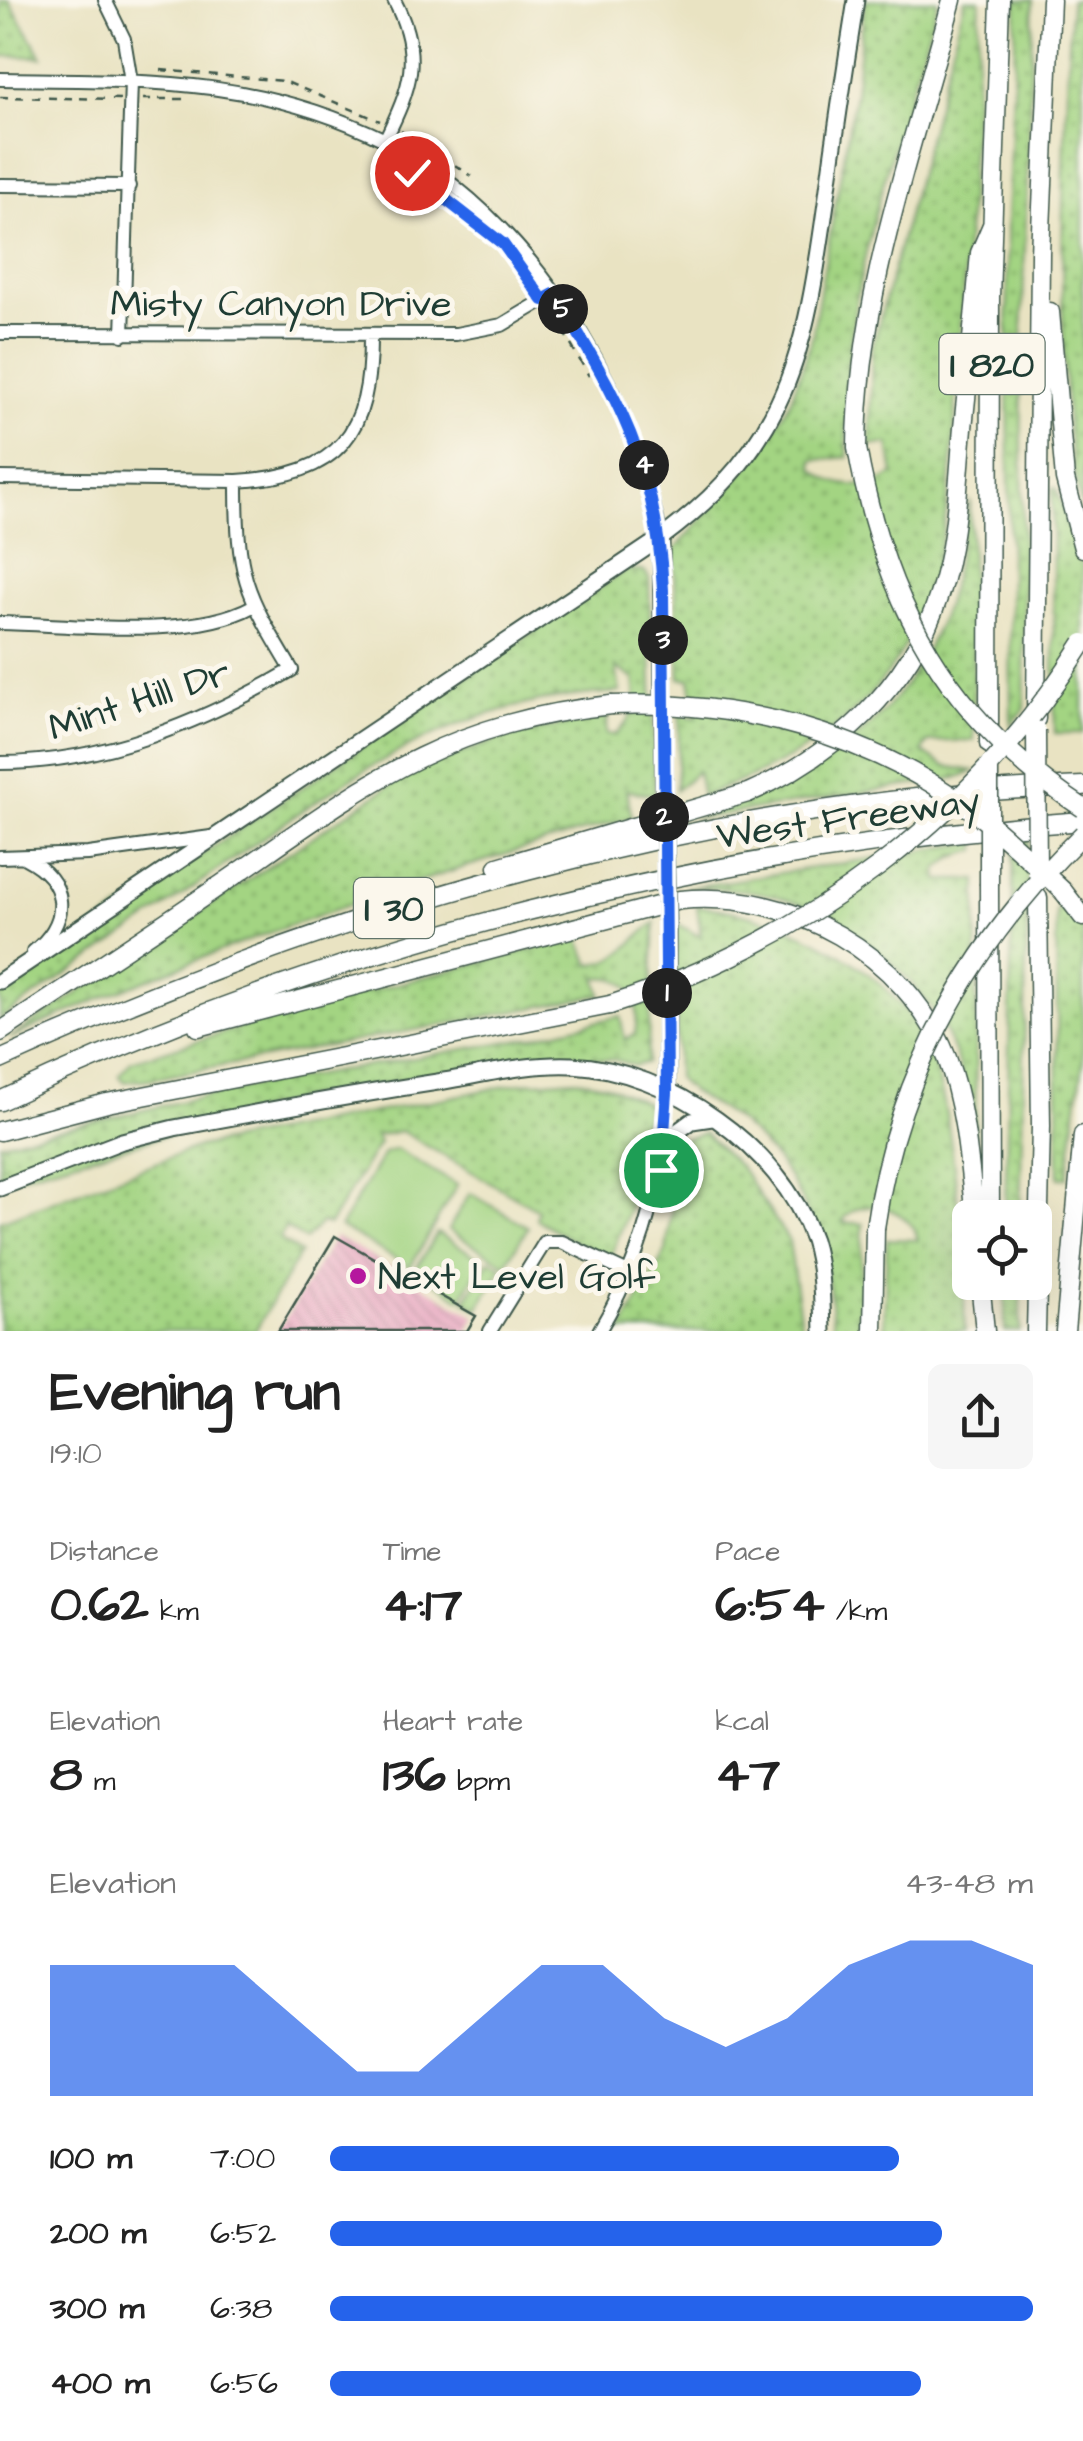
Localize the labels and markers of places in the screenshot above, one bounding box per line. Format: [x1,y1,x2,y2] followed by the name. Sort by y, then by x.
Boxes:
[370,131,455,216] pin
[538,284,588,334] pin: 5
[619,440,669,490] pin: 4
[638,615,688,665] pin: 3
[639,792,689,842] pin: 2
[642,968,692,1018] pin: 1
[619,1128,704,1213] pin
[378,1252,656,1304] place label: Next Level Golf
[347,1265,369,1287] marker: Next Level Golf

